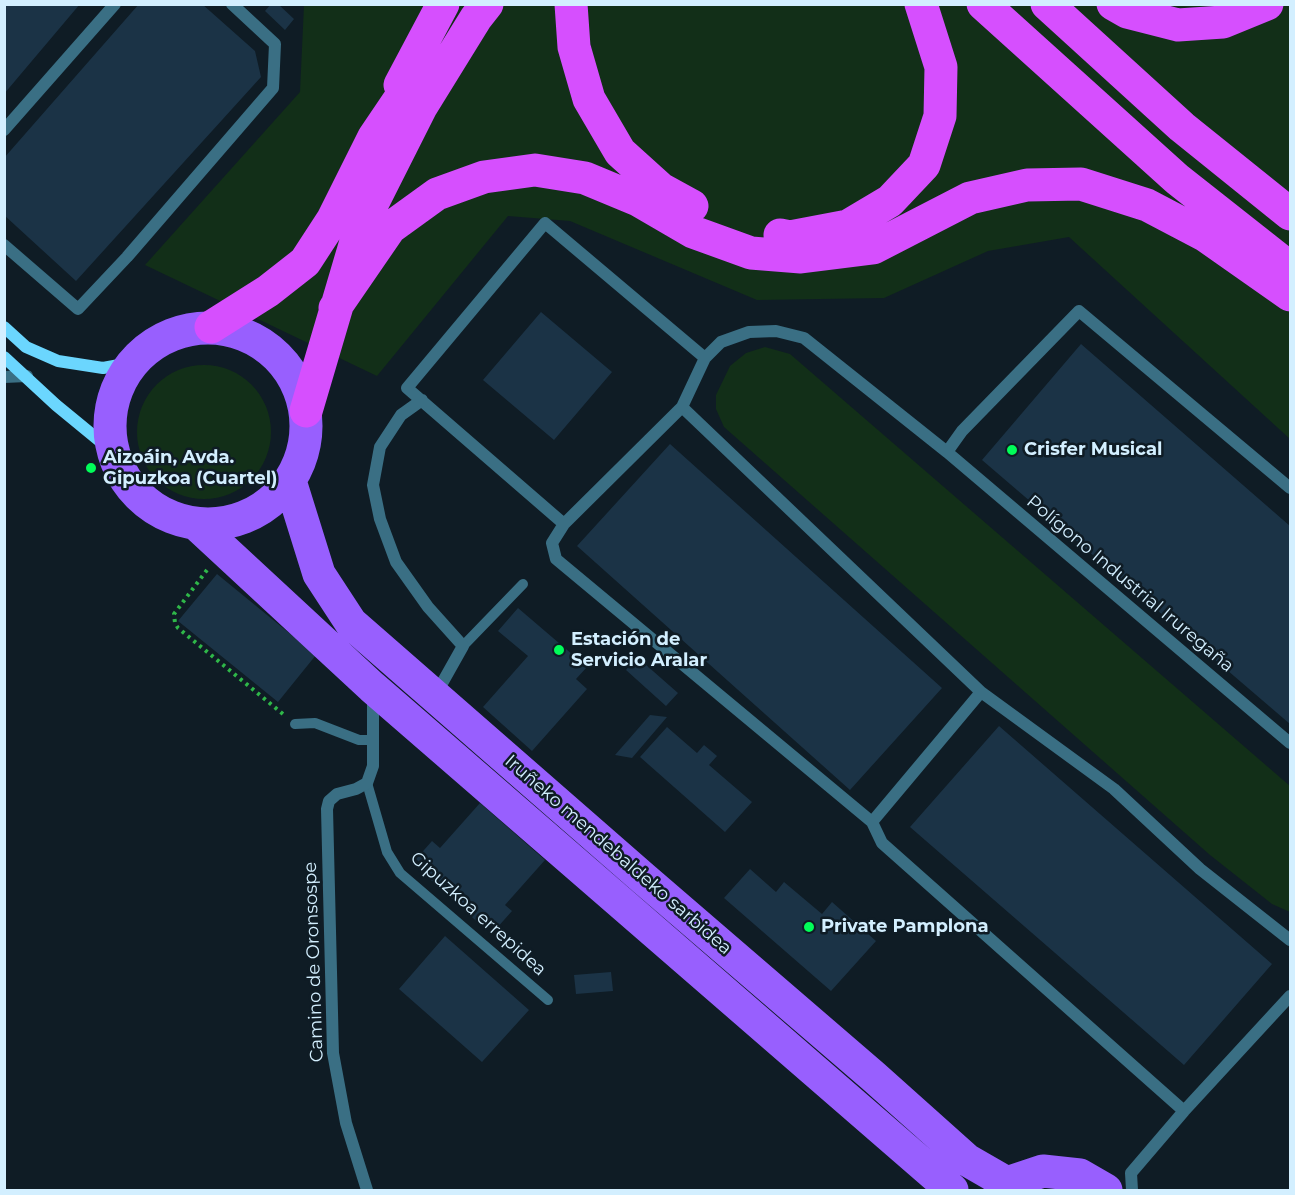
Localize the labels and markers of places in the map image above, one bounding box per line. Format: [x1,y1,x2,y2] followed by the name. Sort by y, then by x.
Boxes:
[1024,439,1162,461] place label: Crisfer Musical
[1005,443,1019,457] marker: Crisfer Musical
[103,447,278,490] place label: Aizoáin, Avda. Gipuzkoa (Cuartel)
[84,461,98,475] marker: Aizoáin, Avda. Gipuzkoa (Cuartel)
[571,629,707,672] place label: Estación de Servicio Aralar
[552,643,566,657] marker: Estación de Servicio Aralar
[821,916,989,938] place label: Private Pamplona
[802,920,816,934] marker: Private Pamplona

